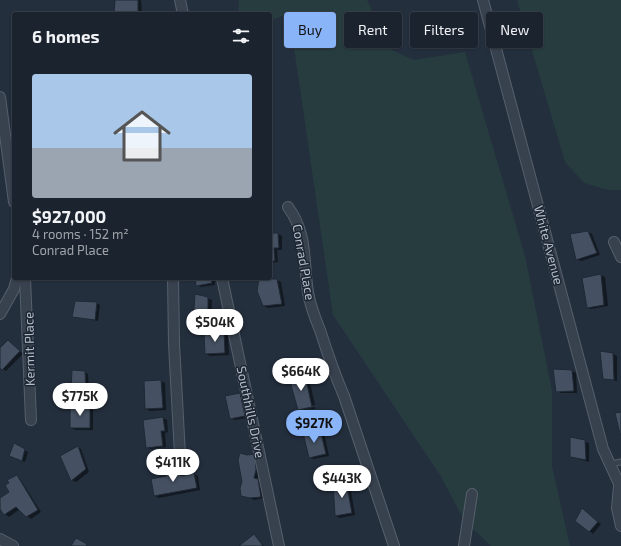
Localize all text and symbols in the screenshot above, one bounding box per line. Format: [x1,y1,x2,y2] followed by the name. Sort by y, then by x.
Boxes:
[284,12,336,48] chip: Buy
[344,12,402,48] chip: Rent
[410,12,478,48] chip: Filters
[486,12,543,48] chip: New
[230,25,252,47] icon: filters
[32,26,100,46] text: 6 homes
[106,100,178,172] icon: home
[531,204,567,286] street label: White Avenue
[32,206,106,226] text: $927,000
[289,223,319,301] street label: Conrad Place
[32,226,129,242] text: 4 rooms · 152 m²
[32,242,109,258] text: Conrad Place
[187,309,243,343] pin: $504K
[20,312,38,386] street label: Kermit Place
[195,314,235,330] text: $504K
[273,358,329,392] pin: $664K
[281,363,321,379] text: $664K
[233,365,269,459] street label: Southhills Drive
[52,383,108,417] pin: $775K
[62,388,98,404] text: $775K
[286,410,342,444] pin: $927K
[295,415,333,431] text: $927K
[145,449,201,483] pin: $411K
[155,454,191,470] text: $411K
[314,465,370,499] pin: $443K
[322,470,362,486] text: $443K

